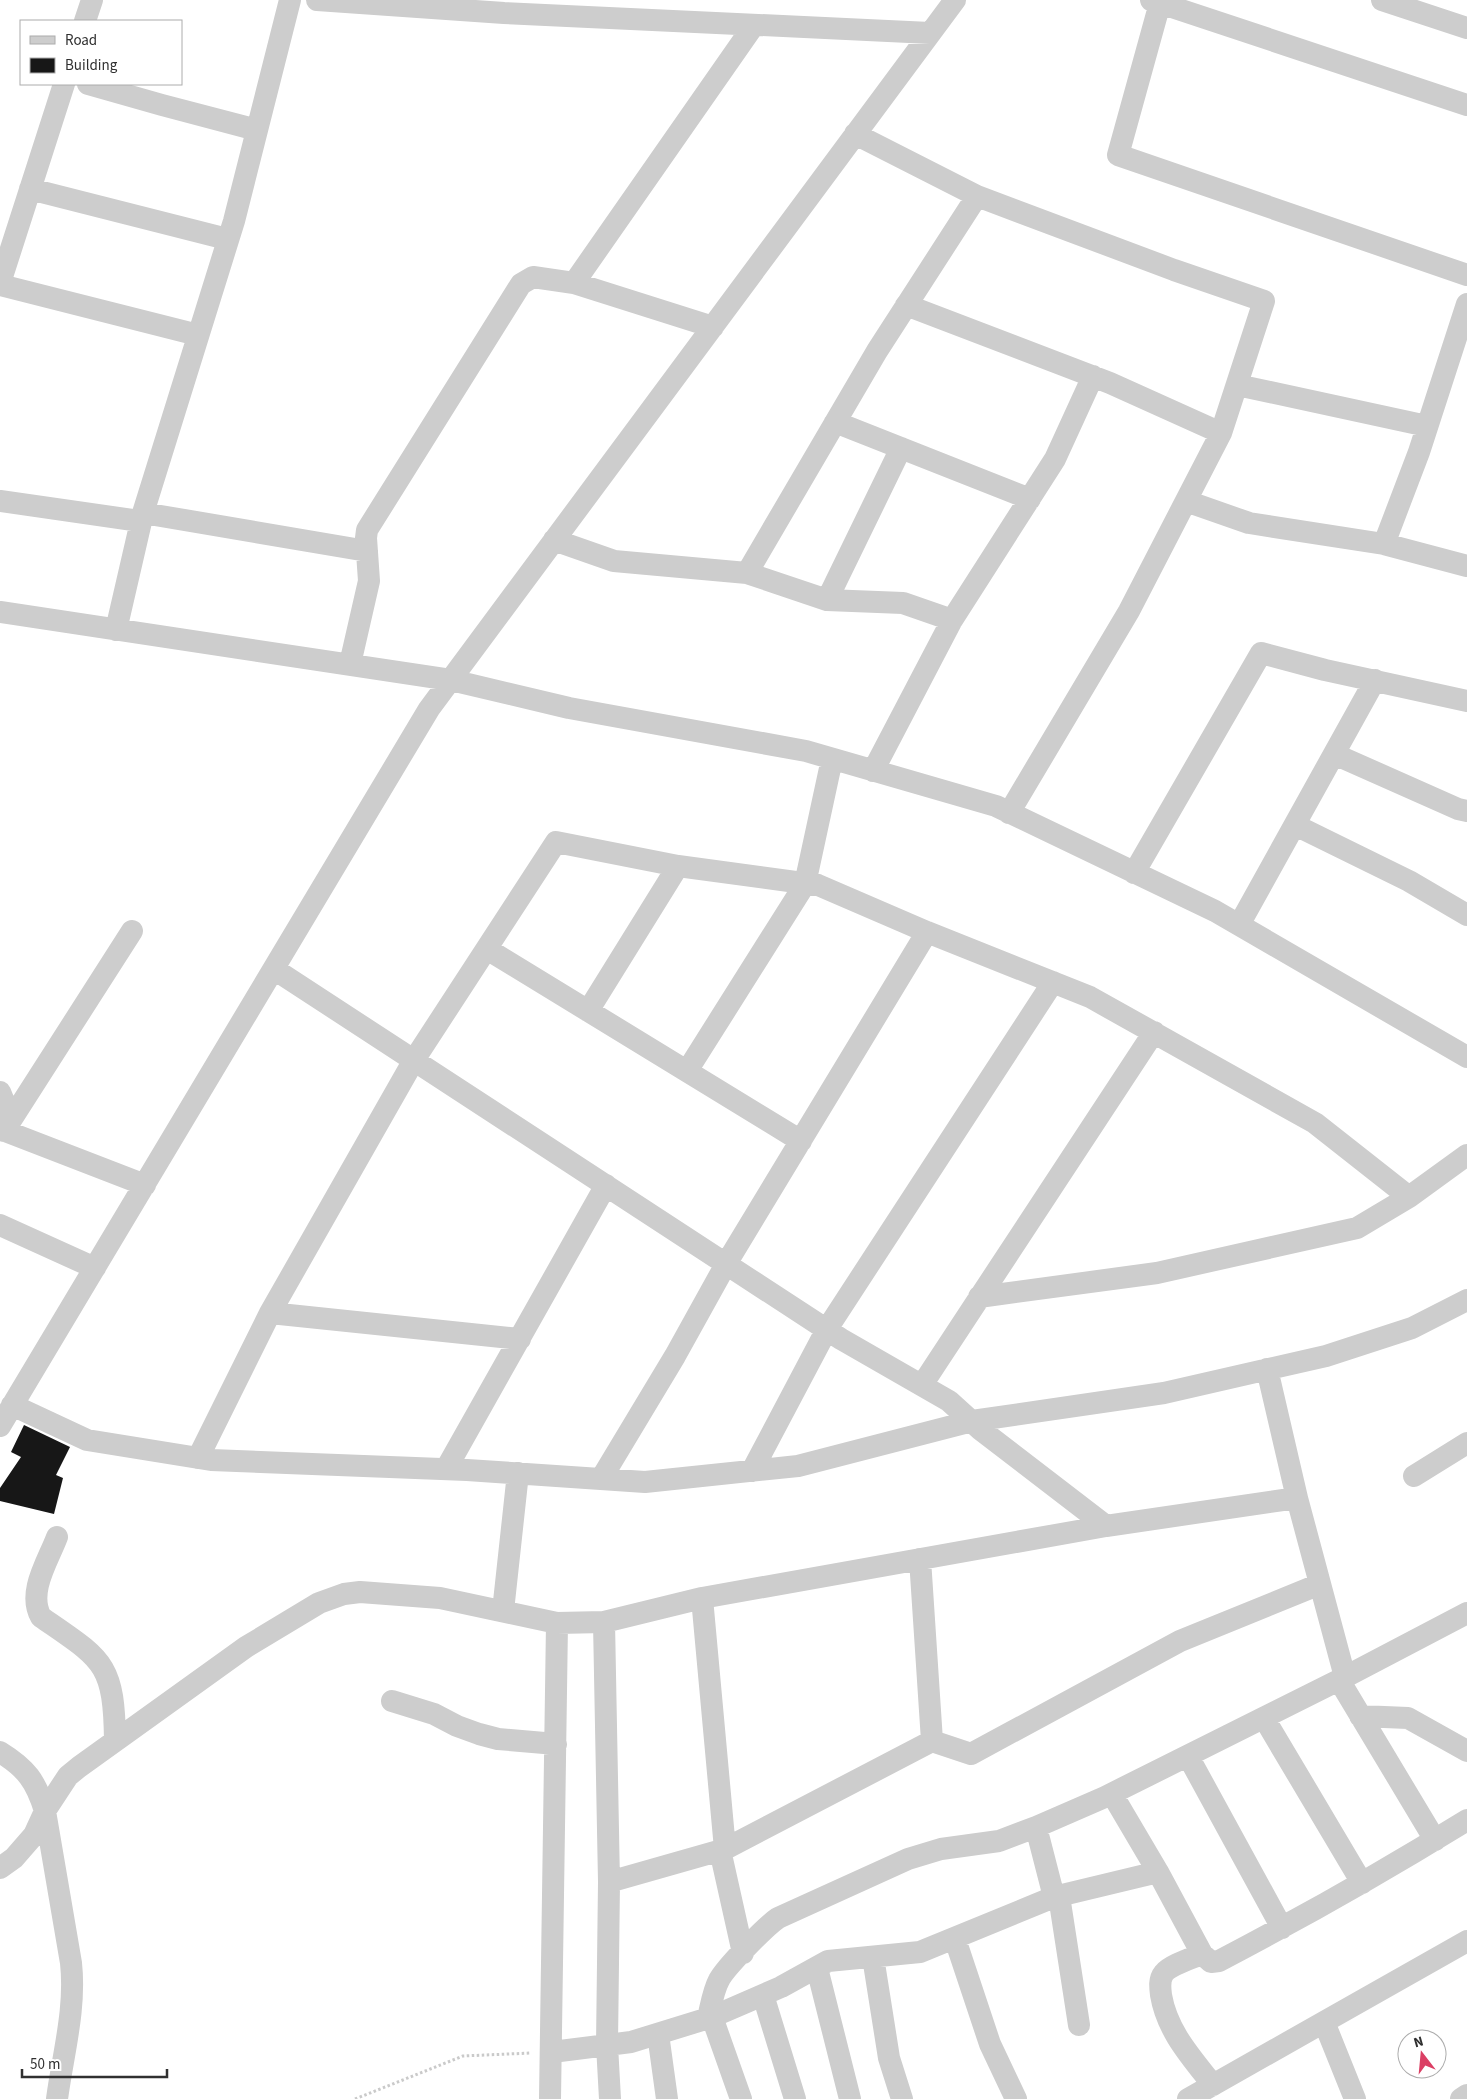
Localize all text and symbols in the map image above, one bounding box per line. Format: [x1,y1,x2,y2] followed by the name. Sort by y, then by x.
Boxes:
[20,20,182,85] legend
[65,30,97,51] text: Road
[65,55,118,76] text: Building
[1397,2029,1447,2079] north arrow
[1411,2032,1426,2053] text: N
[22,2046,168,2078] scale bar
[30,2054,60,2075] text: 50 m

